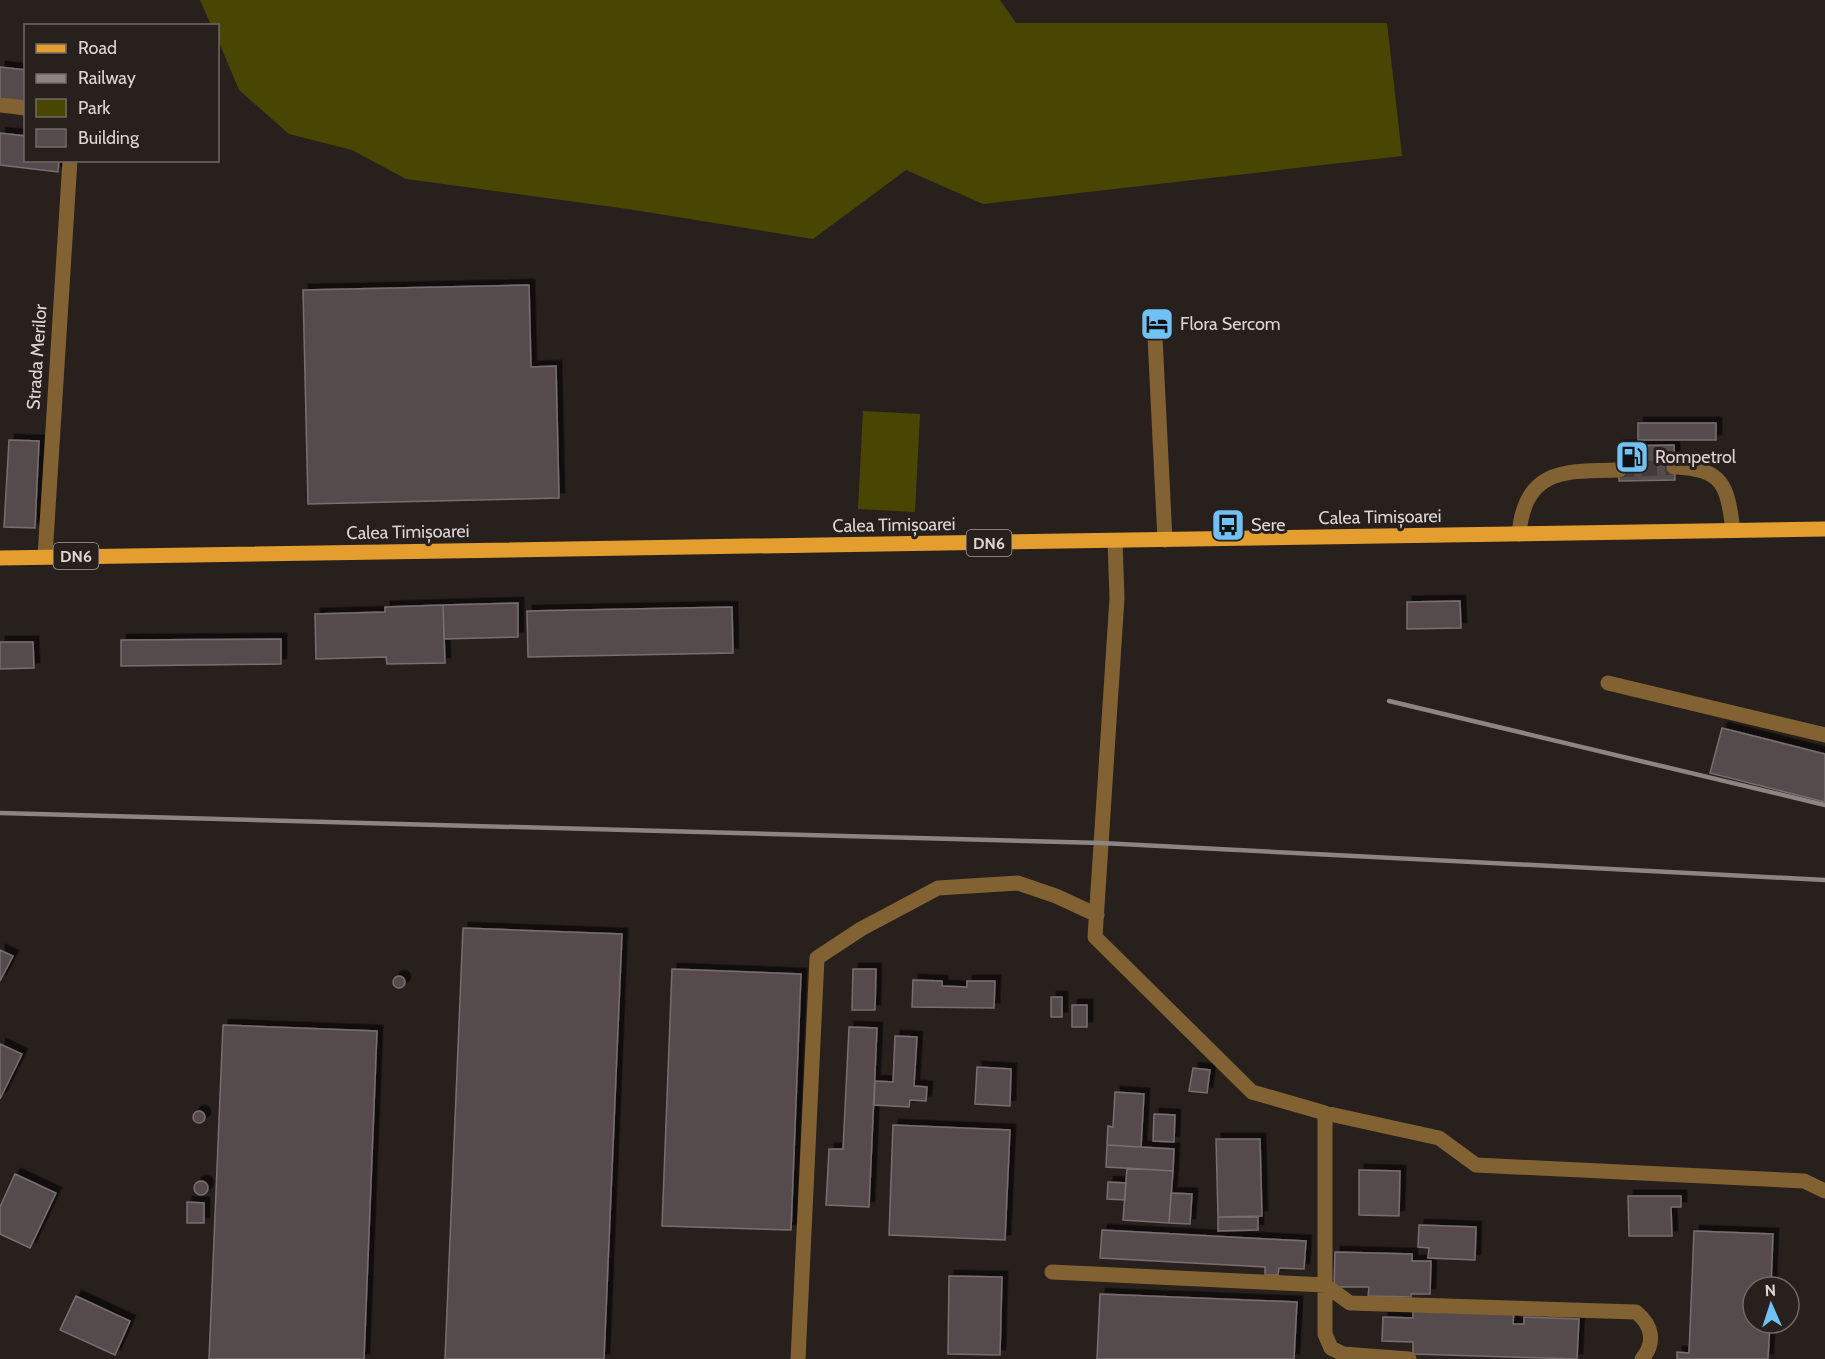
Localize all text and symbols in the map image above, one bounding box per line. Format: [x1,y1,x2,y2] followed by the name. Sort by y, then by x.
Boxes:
[24,24,219,162] legend
[78,37,117,59] text: Road
[78,67,136,89] text: Railway
[78,97,111,119] text: Park
[78,127,140,149] text: Building
[22,303,52,411] street label: Strada Merilor
[1139,306,1175,342] hotel icon: Flora Sercom
[1180,313,1281,335] place label: Flora Sercom
[1614,439,1650,475] fuel station icon: Rompetrol
[1655,446,1737,468] place label: Rompetrol
[1318,505,1442,530] street label: Calea Timișoarei
[1210,507,1246,543] bus stop icon: Sere
[832,513,956,538] street label: Calea Timișoarei
[1251,514,1285,536] place label: Sere
[346,520,470,545] street label: Calea Timișoarei
[966,530,1012,556] road number: DN6
[54,543,98,569] road number: DN6
[1741,1275,1801,1335] north arrow
[1764,1281,1776,1300] text: N

